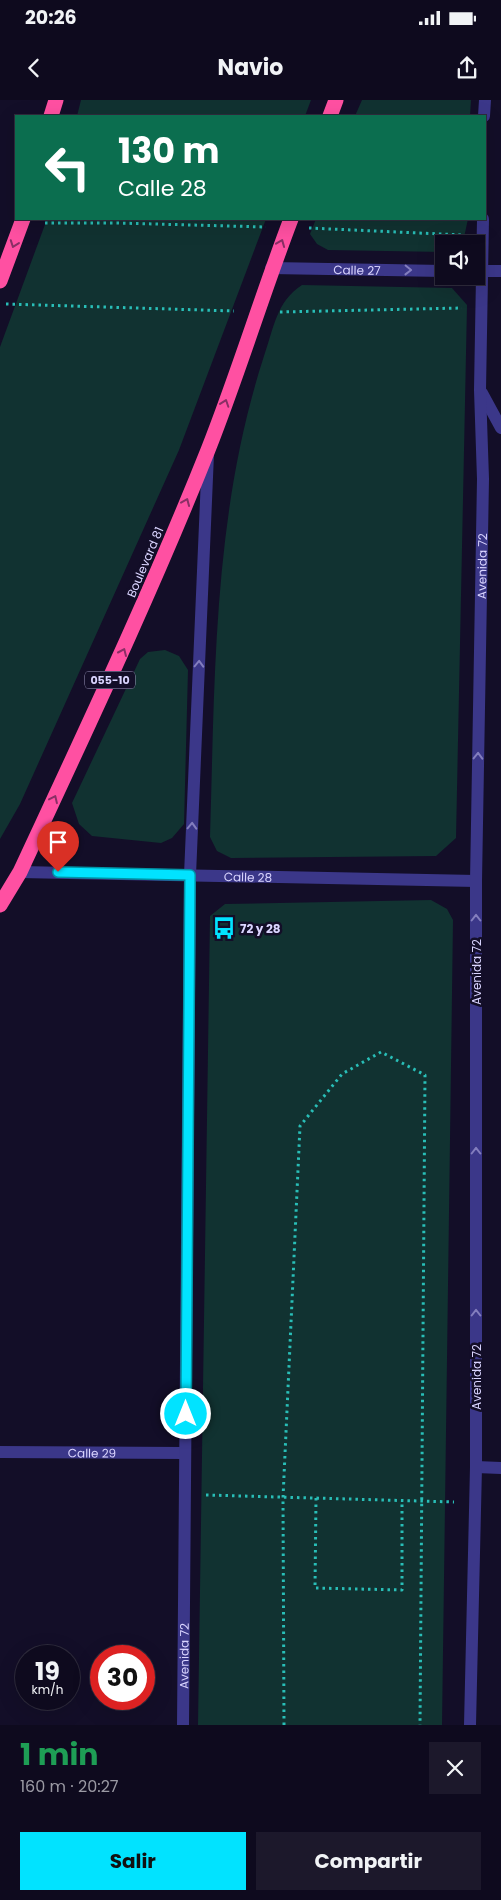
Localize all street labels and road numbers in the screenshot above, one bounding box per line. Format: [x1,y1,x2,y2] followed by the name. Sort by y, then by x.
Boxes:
[333,261,381,278] street label: Calle 27
[122,524,168,600] street label: Boulevard 81
[472,533,491,599] street label: Avenida 72
[85,672,135,688] road number: 055-10
[224,868,272,885] street label: Calle 28
[468,939,485,1005] street label: Avenida 72
[468,1344,485,1410] street label: Avenida 72
[68,1444,116,1461] street label: Calle 29
[175,1623,192,1689] street label: Avenida 72

